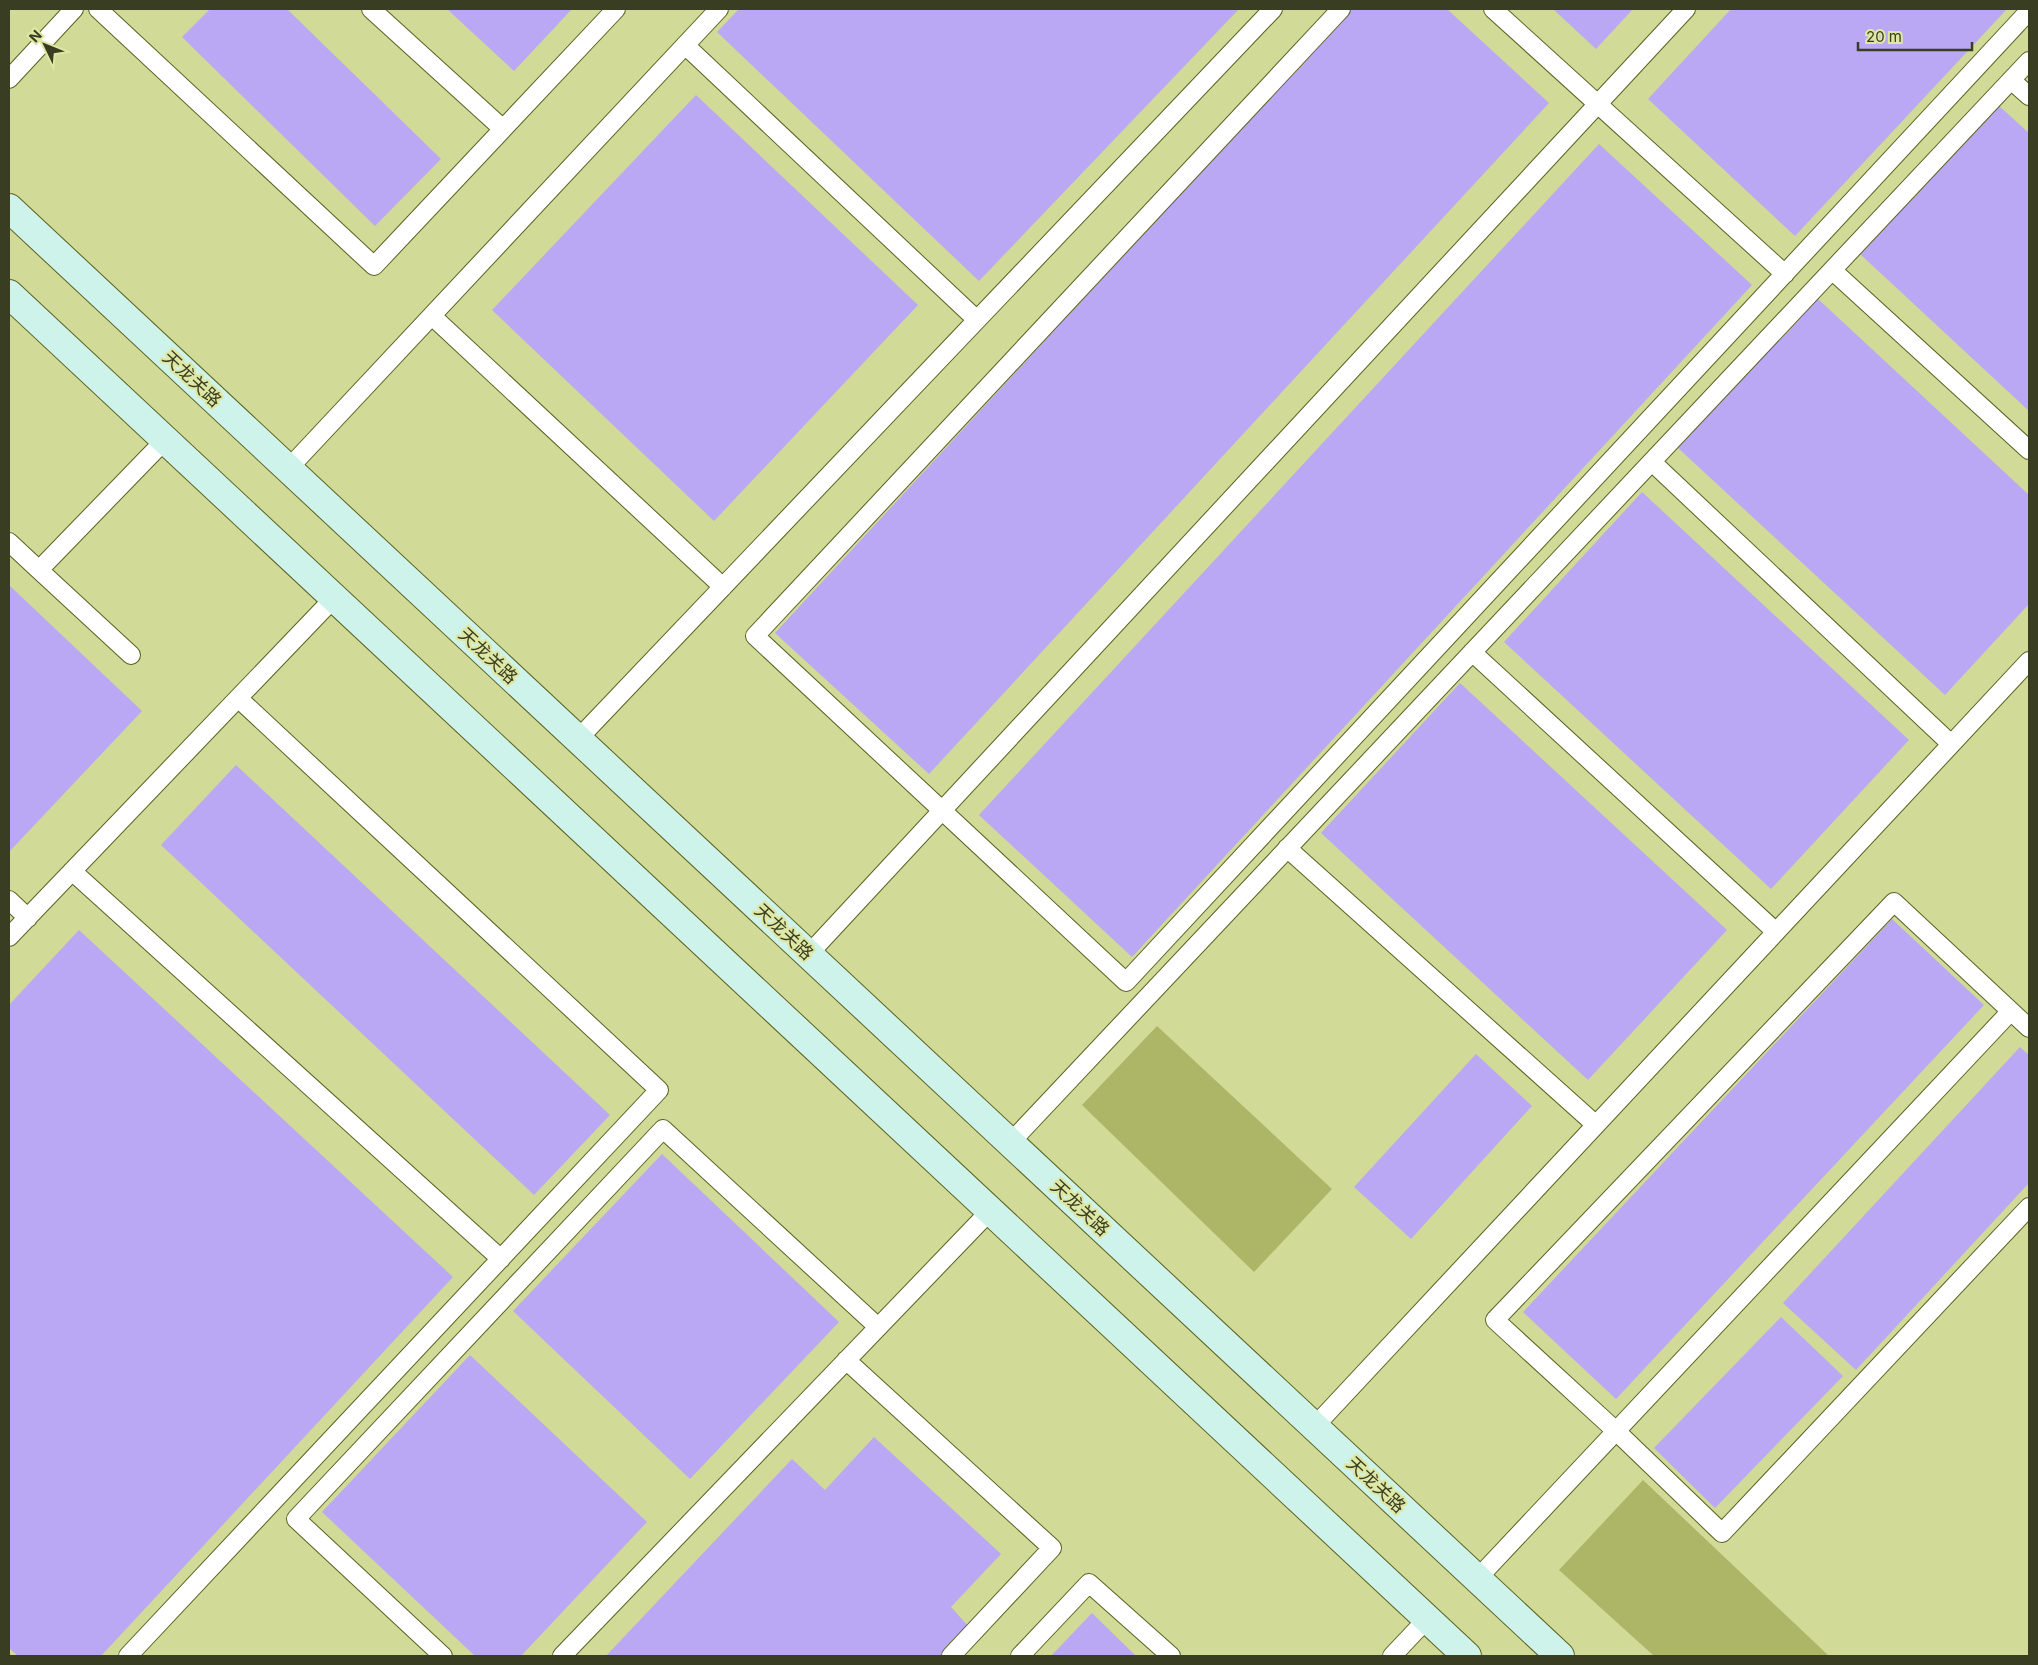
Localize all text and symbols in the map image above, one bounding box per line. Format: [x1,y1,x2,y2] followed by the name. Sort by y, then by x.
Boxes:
[20,20,70,70] north arrow
[1858,20,1972,52] scale bar
[25,26,45,45] text: N
[1866,27,1902,46] text: 20 m
[159,346,226,411] street label: 天龙关路
[455,623,522,688] street label: 天龙关路
[751,899,818,964] street label: 天龙关路
[1047,1175,1114,1240] street label: 天龙关路
[1343,1452,1410,1517] street label: 天龙关路

